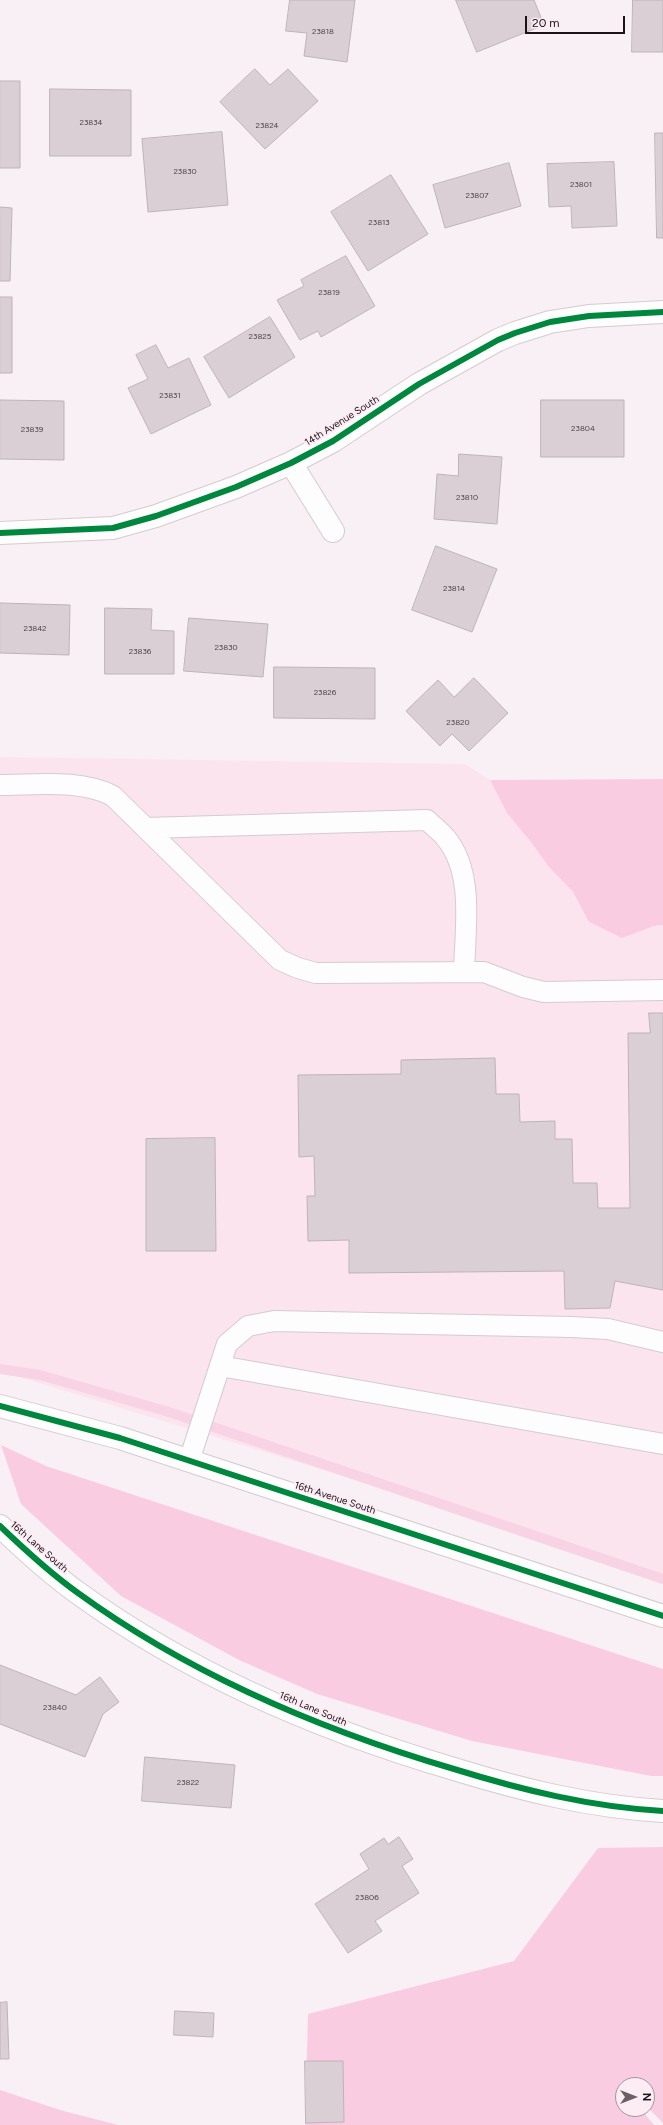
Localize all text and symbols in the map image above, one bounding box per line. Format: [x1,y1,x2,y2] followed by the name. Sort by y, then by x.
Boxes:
[527,8,627,34] scale bar
[532,16,560,30] text: 20 m
[312,27,334,37] house number: 23818
[79,118,103,128] house number: 23834
[255,121,279,131] house number: 23824
[173,167,197,177] house number: 23830
[570,180,592,190] house number: 23801
[465,191,489,201] house number: 23807
[368,218,390,228] house number: 23813
[318,288,340,298] house number: 23819
[249,332,271,342] house number: 23825
[159,391,181,401] house number: 23831
[303,393,381,449] street label: 14th Avenue South
[571,424,595,434] house number: 23804
[21,425,43,435] house number: 23839
[456,493,478,503] house number: 23810
[443,584,465,594] house number: 23814
[23,624,47,634] house number: 23842
[214,643,238,653] house number: 23830
[129,647,151,657] house number: 23836
[314,688,336,698] house number: 23826
[446,718,470,728] house number: 23820
[293,1479,377,1517] street label: 16th Avenue South
[8,1519,70,1575] street label: 16th Lane South
[277,1689,349,1729] street label: 16th Lane South
[43,1703,67,1713] house number: 23840
[177,1778,199,1788] house number: 23822
[355,1893,379,1903] house number: 23806
[615,2077,655,2117] north arrow
[640,2093,653,2101] text: N

